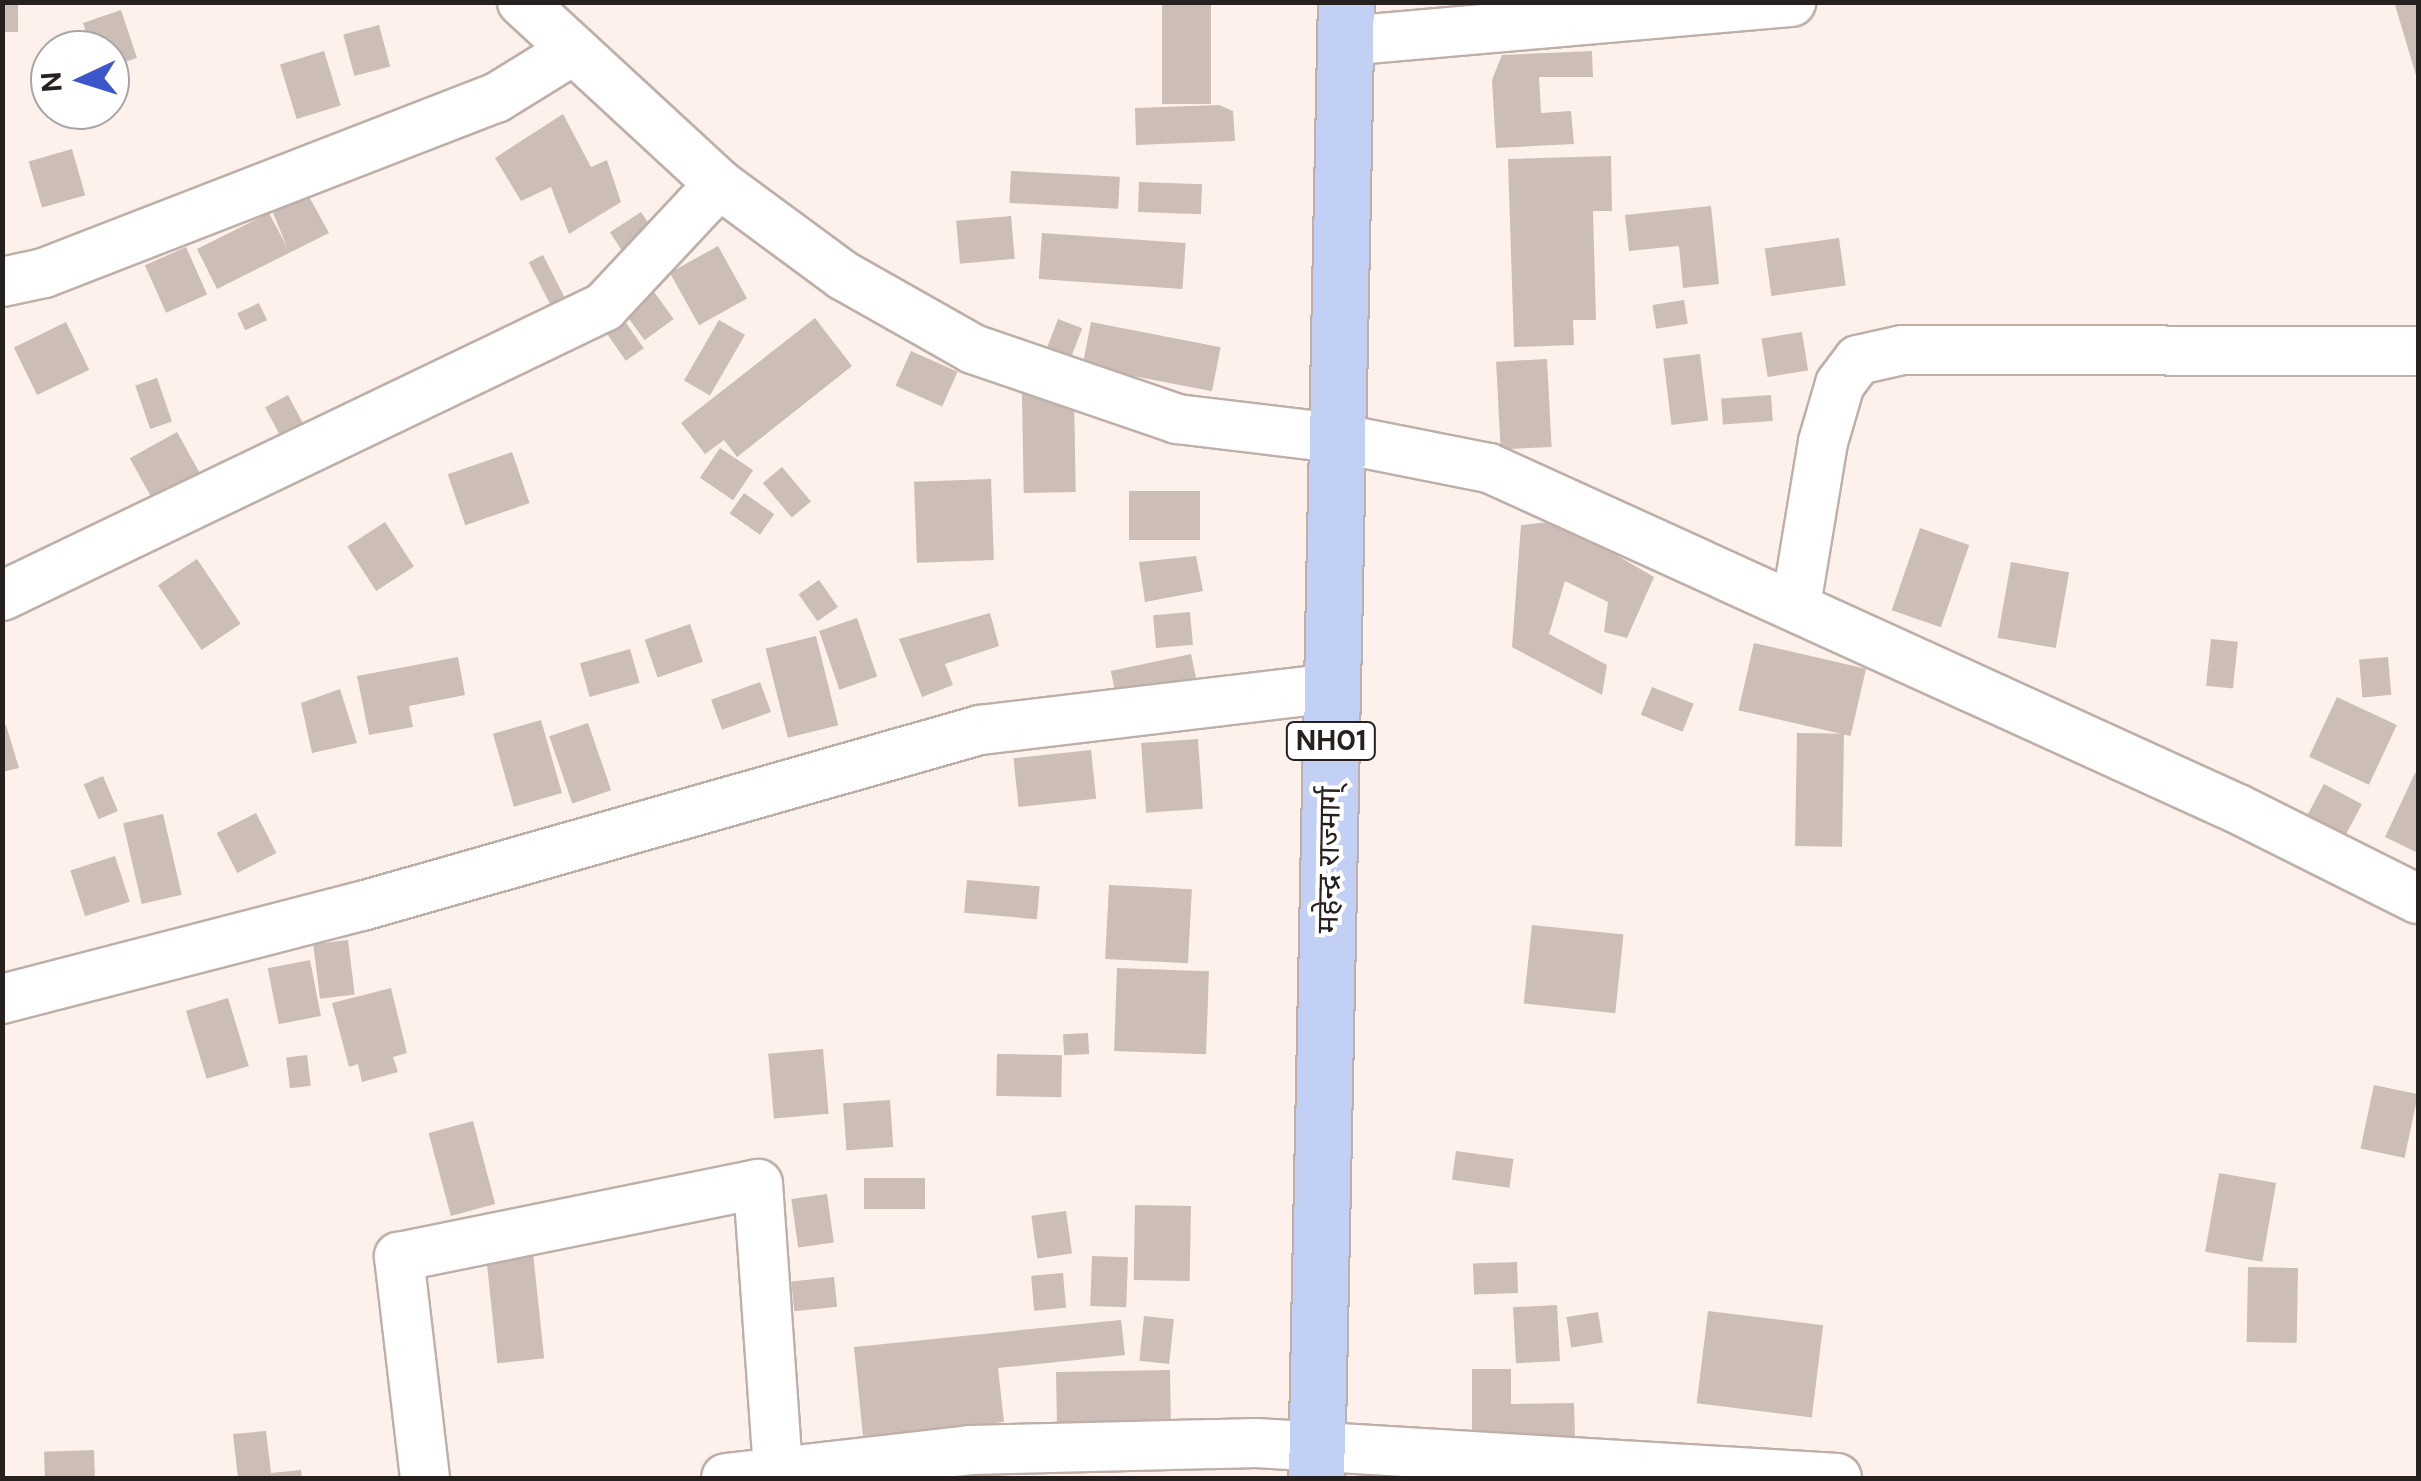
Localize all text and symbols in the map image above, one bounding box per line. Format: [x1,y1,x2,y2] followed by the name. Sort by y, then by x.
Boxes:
[30,30,130,130] north arrow
[32,71,71,93] text: N
[1284,718,1378,764] road number: NH01
[1310,786,1348,934] street label: महेन्द्र राज्मार्ग्

